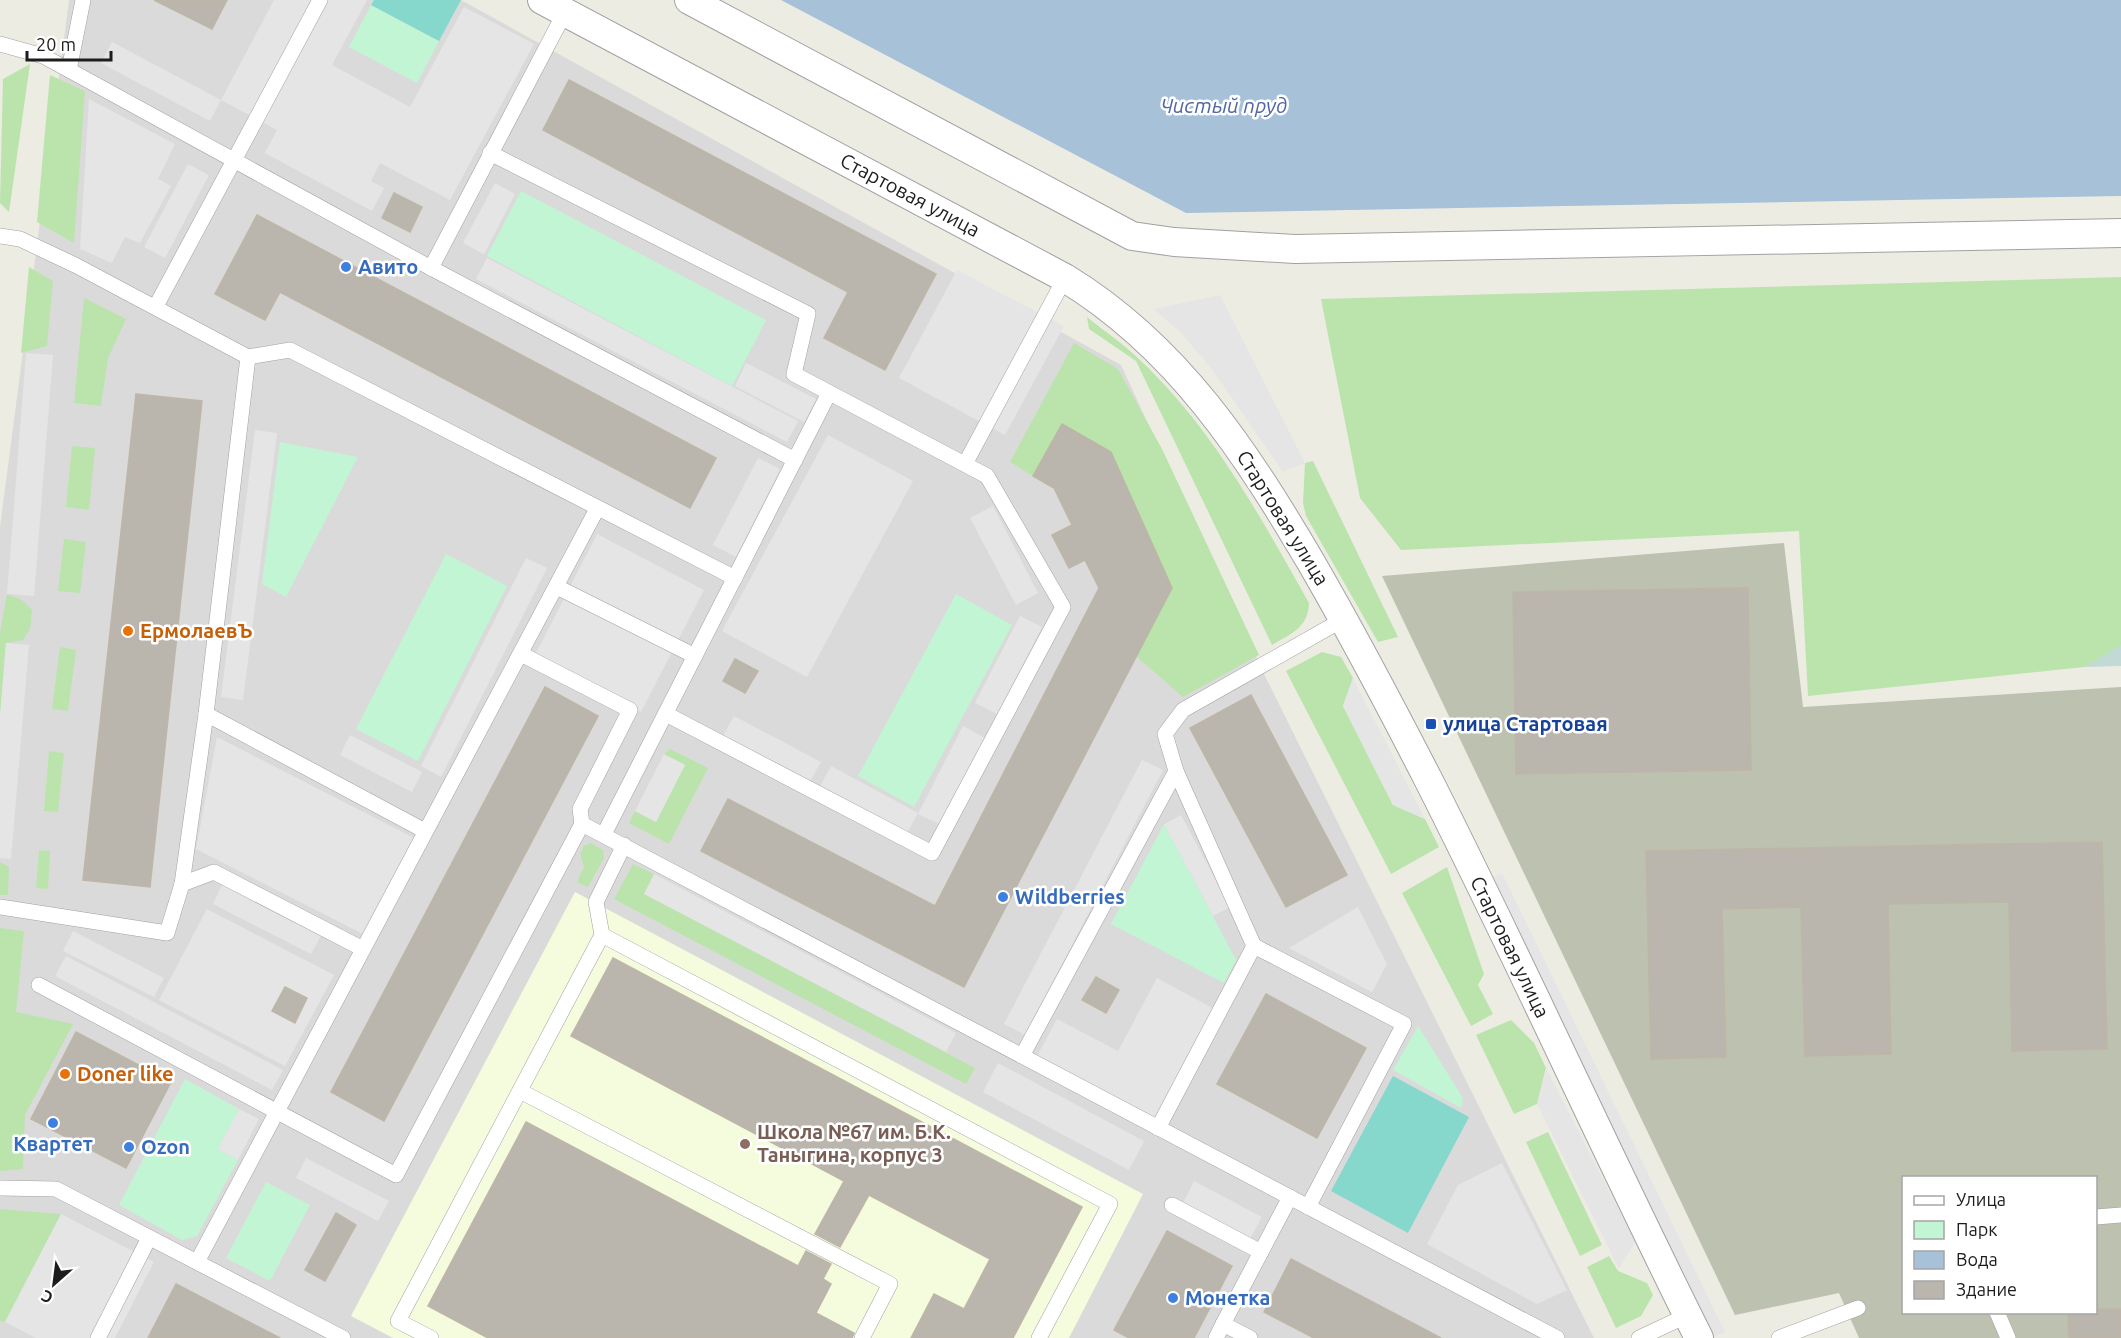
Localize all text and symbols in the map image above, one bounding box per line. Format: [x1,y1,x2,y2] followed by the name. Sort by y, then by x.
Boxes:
[27,24,111,62] scale bar
[36,34,76,54] text: 20 m
[1161,93,1287,117] water label: Чистый пруд
[837,148,984,241] street label: Стартовая улица
[358,255,418,278] place label: Авито
[339,260,353,274] marker: Авито
[1233,446,1334,589] street label: Стартовая улица
[140,619,253,642] place label: ЕрмолаевЪ
[121,624,135,638] marker: ЕрмолаевЪ
[1443,712,1608,735] place label: улица Стартовая
[1424,717,1438,731] marker: улица Стартовая
[1466,872,1555,1021] street label: Стартовая улица
[1015,885,1125,908] place label: Wildberries
[996,890,1010,904] marker: Wildberries
[77,1062,174,1085] place label: Doner like
[58,1067,72,1081] marker: Doner like
[46,1116,60,1130] marker: Квартет
[757,1120,951,1166] place label: Школа №67 им. Б.К. Таныгина, корпус 3
[13,1132,93,1155] place label: Квартет
[141,1135,190,1158] place label: Ozon
[738,1137,752,1151] marker: Школа №67 им. Б.К. Таныгина, корпус 3
[122,1140,136,1154] marker: Ozon
[1902,1176,2097,1314] legend
[1956,1189,2006,1209] text: Улица
[1956,1219,1997,1239] text: Парк
[1956,1249,1998,1269] text: Вода
[24,1254,84,1314] north arrow
[1956,1279,2017,1299] text: Здание
[1185,1286,1270,1309] place label: Монетка
[38,1287,56,1308] text: С
[1166,1291,1180,1305] marker: Монетка

